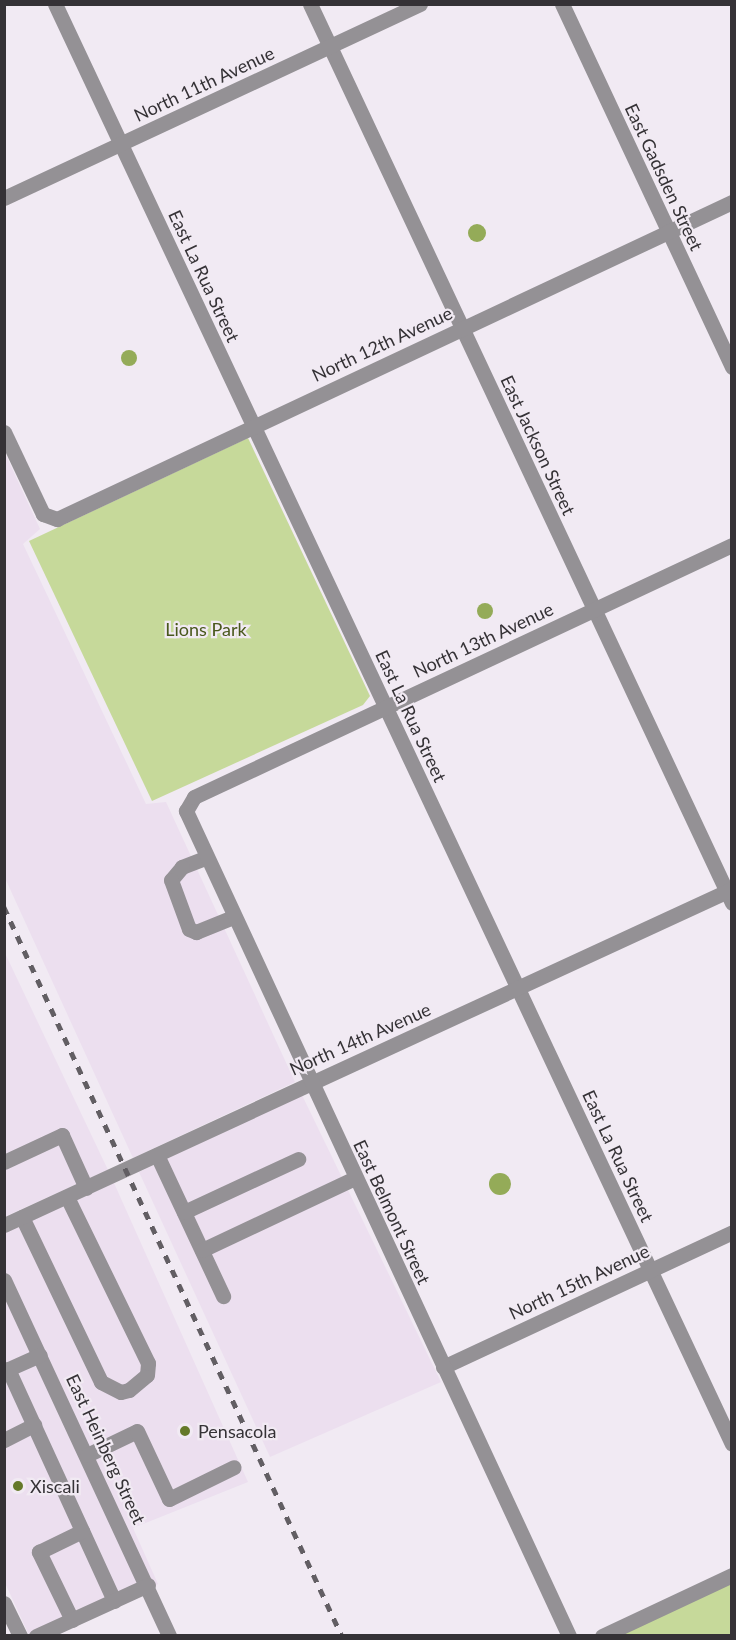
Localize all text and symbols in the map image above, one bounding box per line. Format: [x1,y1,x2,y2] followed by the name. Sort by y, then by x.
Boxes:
[130,42,278,126] street label: North 11th Avenue
[620,100,708,254] street label: East Gadsden Street
[164,207,244,345] street label: East La Rua Street
[308,302,456,386] street label: North 12th Avenue
[496,372,580,518] street label: East Jackson Street
[409,598,557,682] street label: North 13th Avenue
[165,618,247,640] park label: Lions Park
[371,647,451,785] street label: East La Rua Street
[286,998,434,1080] street label: North 14th Avenue
[578,1087,658,1225] street label: East La Rua Street
[349,1136,435,1288] street label: East Belmont Street
[505,1240,653,1324] street label: North 15th Avenue
[62,1371,150,1527] street label: East Heinberg Street
[198,1420,276,1442] place label: Pensacola
[176,1422,194,1440] marker: Pensacola
[30,1475,80,1497] place label: Xiscali
[11,1479,25,1493] marker: Xiscali

